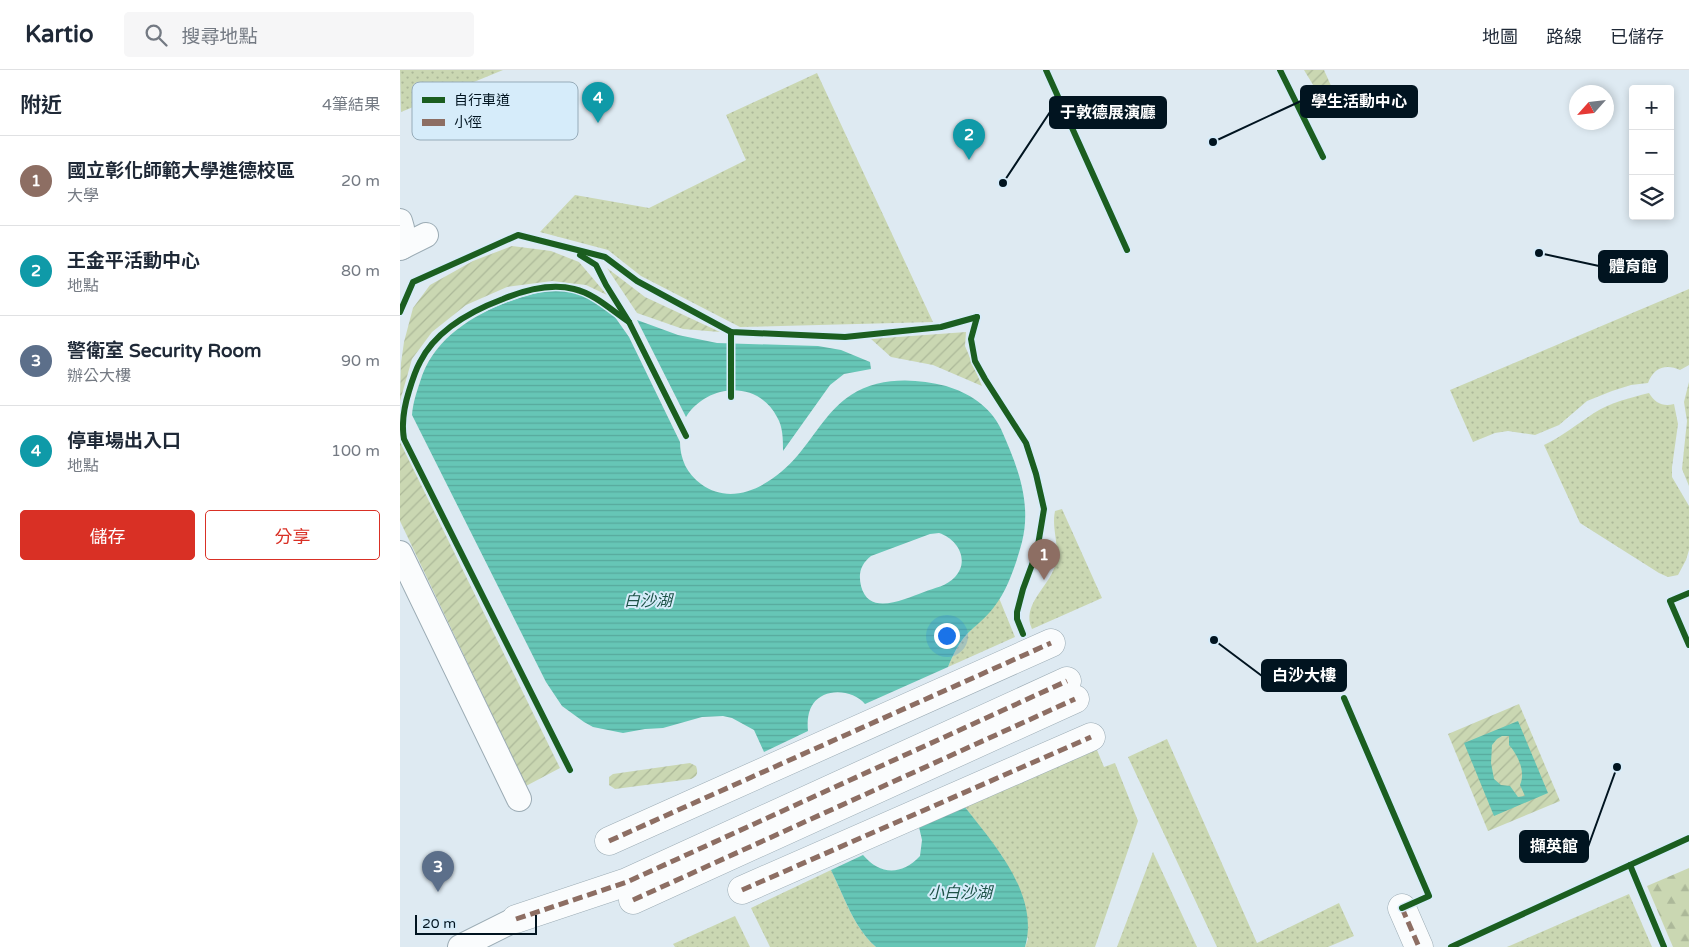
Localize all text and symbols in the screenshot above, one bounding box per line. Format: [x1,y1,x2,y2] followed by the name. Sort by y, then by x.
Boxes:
[124,12,474,57] search box
[25,20,94,49] text: Kartio
[142,21,170,49] icon: search
[182,26,258,48] text: 搜尋地點
[1482,26,1518,48] text: 地圖
[1546,26,1582,48] text: 路線
[1610,26,1664,48] text: 已儲存
[412,82,578,140] legend
[582,82,614,123] pin: 4
[1569,85,1614,130] north arrow
[1629,85,1674,220] map controls
[1629,85,1674,130] button: +
[1301,86,1417,117] callout: 學生活動中心
[454,92,510,109] text: 自行車道
[1311,92,1407,112] text: 學生活動中心
[20,93,62,118] text: 附近
[322,95,380,115] text: 4筆結果
[1050,97,1166,128] callout: 于敦德展演廳
[1060,103,1156,123] text: 于敦德展演廳
[454,114,482,131] text: 小徑
[953,119,985,160] pin: 2
[1629,130,1674,175] button: −
[67,160,295,182] text: 國立彰化師範大學進德校區
[31,171,41,191] text: 1
[341,171,380,191] text: 20 m
[1629,175,1674,220] button: layers
[67,186,99,206] text: 大學
[67,250,200,272] text: 王金平活動中心
[1599,251,1667,282] callout: 體育館
[1609,257,1657,277] text: 體育館
[31,261,41,281] text: 2
[341,261,380,281] text: 80 m
[67,276,99,296] text: 地點
[67,340,262,362] text: 警衛室 Security Room
[31,351,41,371] text: 3
[341,351,380,371] text: 90 m
[67,366,131,386] text: 辦公大樓
[67,430,181,452] text: 停車場出入口
[31,441,41,461] text: 4
[331,441,380,461] text: 100 m
[67,456,99,476] text: 地點
[20,510,195,560] button: 儲存
[205,510,380,560] button: 分享
[1028,539,1060,580] pin: 1
[624,591,675,611] water label: 白沙湖
[934,623,960,649] your location
[1262,660,1346,691] callout: 白沙大樓
[1272,666,1336,686] text: 白沙大樓
[1520,831,1588,862] callout: 擷英館
[1530,837,1578,857] text: 擷英館
[422,851,454,892] pin: 3
[928,883,995,903] water label: 小白沙湖
[415,912,538,935] scale bar
[422,915,456,932] text: 20 m

